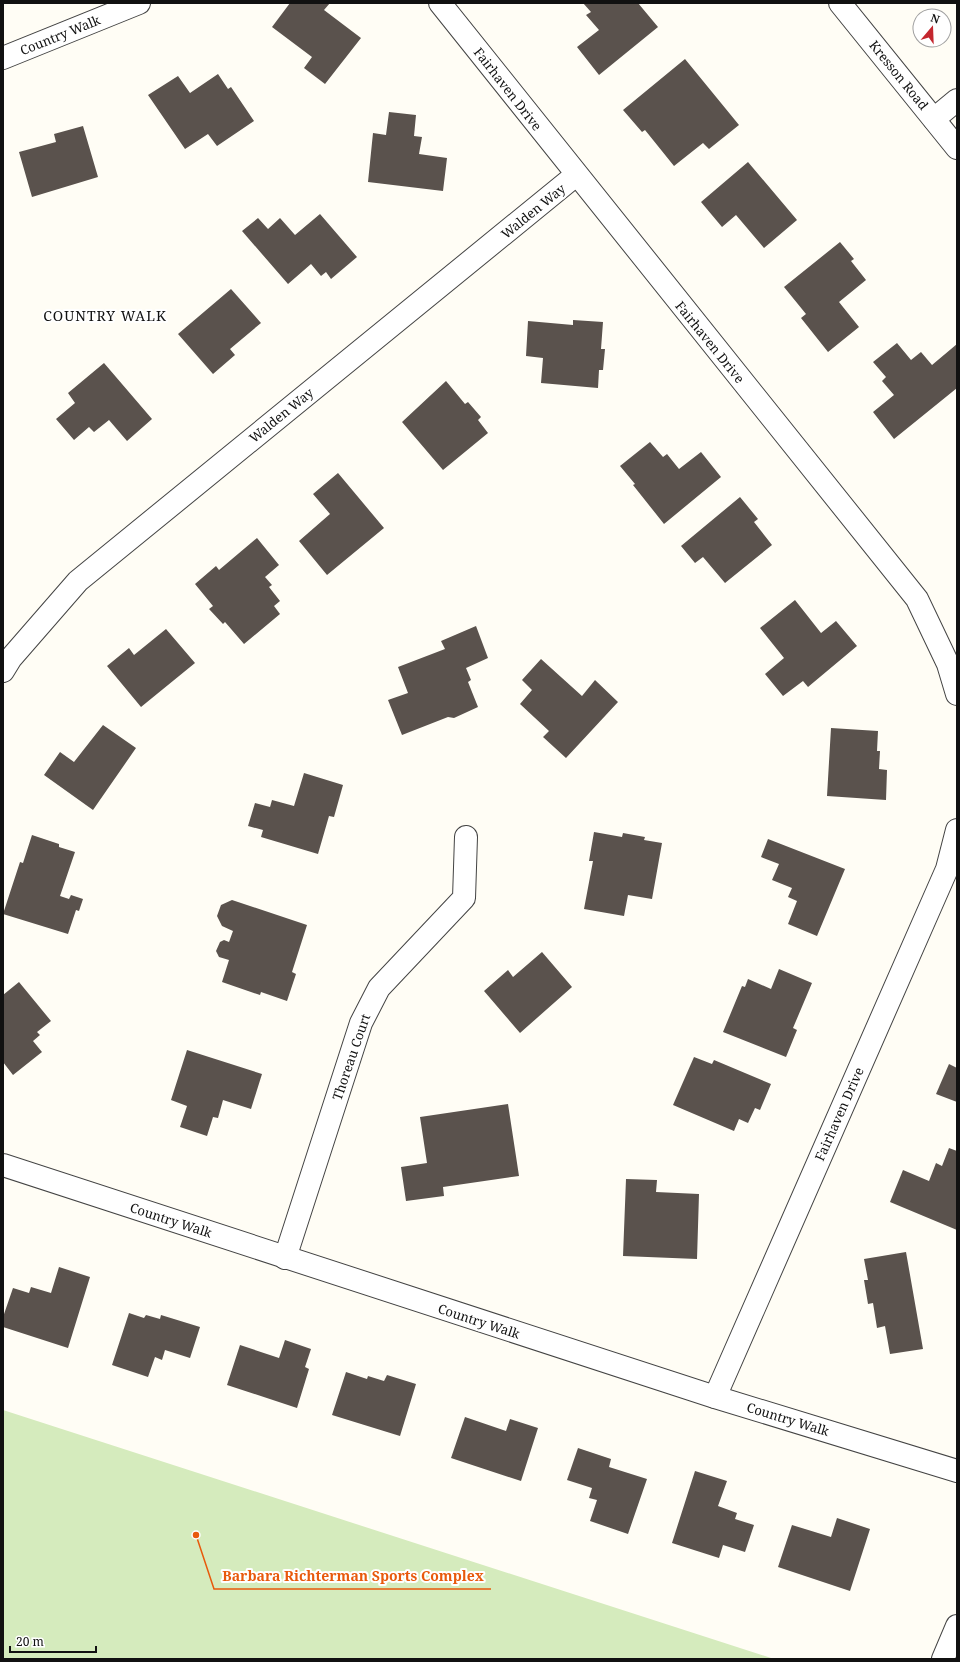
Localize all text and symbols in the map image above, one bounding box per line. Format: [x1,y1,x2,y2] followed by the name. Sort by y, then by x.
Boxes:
[912,8,952,48] north arrow
[929,10,942,27] text: N
[17,11,103,59] street label: Country Walk
[865,36,933,114] street label: Kresson Road
[470,44,546,134] street label: Fairhaven Drive
[497,179,569,242] street label: Walden Way
[671,297,749,387] street label: Fairhaven Drive
[43,306,167,325] district label: COUNTRY WALK
[245,383,317,446] street label: Walden Way
[328,1011,374,1103] street label: Thoreau Court
[810,1064,868,1164] street label: Fairhaven Drive
[128,1198,215,1242] street label: Country Walk
[436,1299,523,1343] street label: Country Walk
[745,1398,832,1440] street label: Country Walk
[214,1563,491,1589] callout: Barbara Richterman Sports Complex
[222,1566,484,1585] text: Barbara Richterman Sports Complex
[10,1628,96,1654] scale bar
[16,1633,44,1650] text: 20 m

